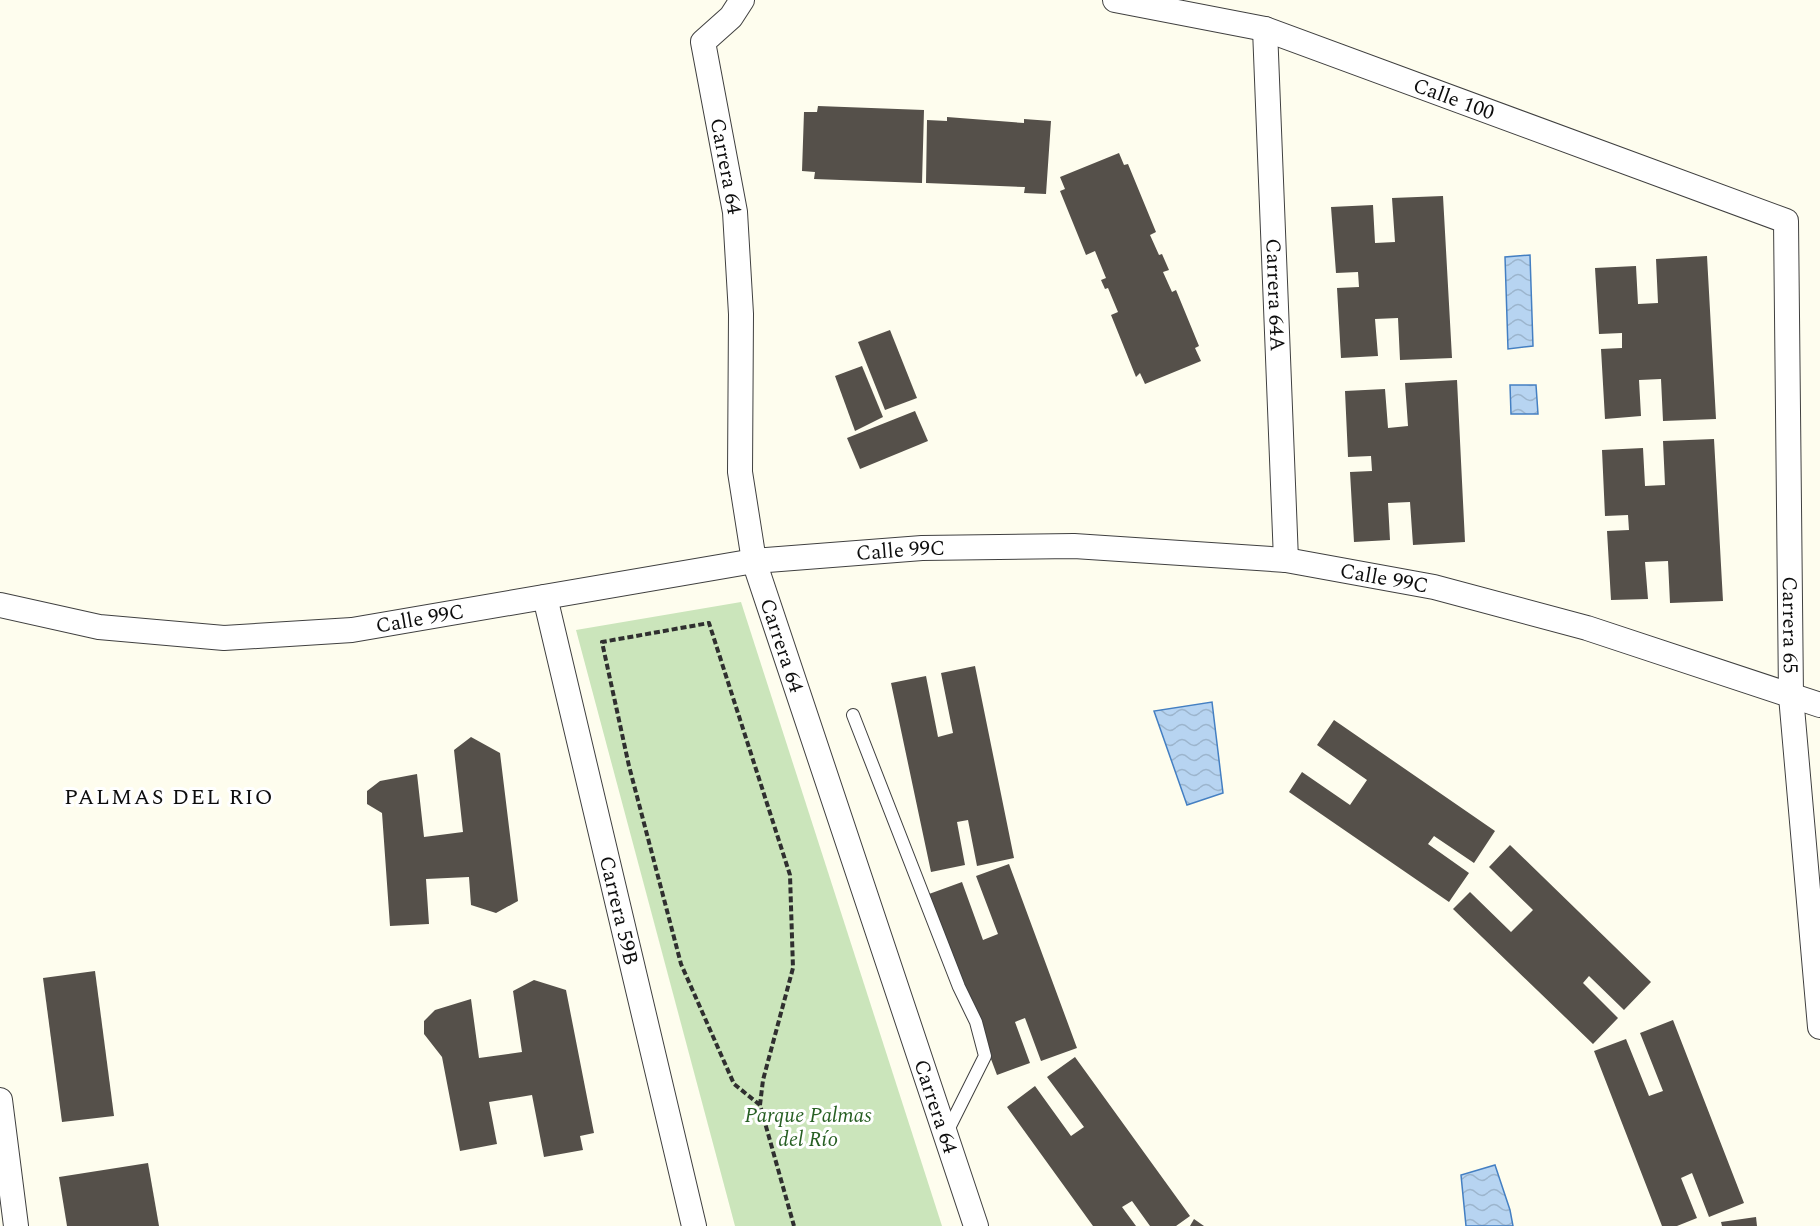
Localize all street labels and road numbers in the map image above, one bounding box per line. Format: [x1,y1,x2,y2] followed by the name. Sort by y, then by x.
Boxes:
[1408,70,1499,129] street label: Calle 100
[701,115,750,218] street label: Carrera 64
[1256,238,1293,352] street label: Carrera 64A
[855,533,945,570] street label: Calle 99C
[1337,555,1431,603] street label: Calle 99C
[1773,576,1806,674] street label: Carrera 65
[751,594,812,697] street label: Carrera 64
[373,596,467,643] street label: Calle 99C
[590,853,647,968] street label: Carrera 59B
[905,1055,966,1158] street label: Carrera 64

